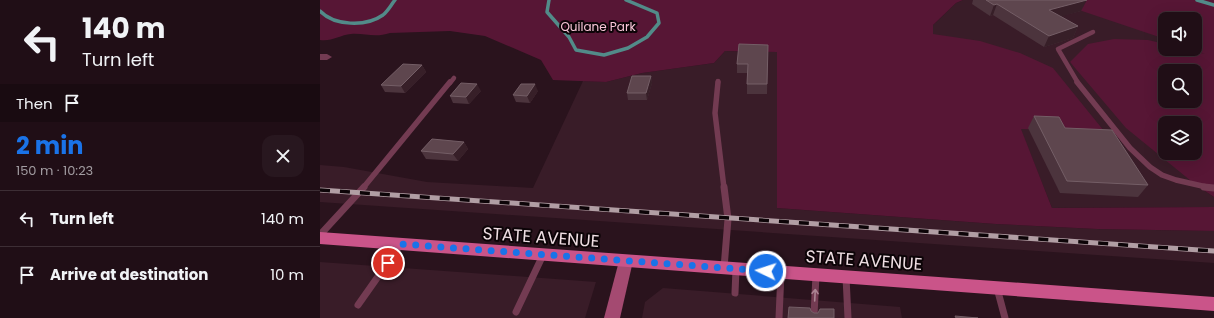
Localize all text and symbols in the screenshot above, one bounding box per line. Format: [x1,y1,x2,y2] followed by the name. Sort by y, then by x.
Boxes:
[82,9,165,48] text: 140 m
[1158,12,1202,160] map controls
[1158,12,1202,56] button: sound
[16,16,68,68] icon: left
[560,18,636,35] park label: Quilane Park
[82,47,154,72] text: Turn left
[1158,64,1202,108] button: search
[61,92,83,114] icon: arrive
[16,93,53,114] text: Then
[1158,116,1202,160] button: layers
[16,129,83,162] text: 2 min
[262,135,304,177] button: close
[16,161,93,180] text: 150 m · 10:23
[16,208,38,230] icon: left
[50,208,114,229] text: Turn left
[261,208,304,229] text: 140 m
[482,221,600,253] street label: STATE AVENUE
[805,244,923,276] street label: STATE AVENUE
[371,246,405,280] pin
[745,250,787,292] position arrow
[377,252,399,274] icon: arrive
[16,264,38,286] icon: arrive
[50,264,208,285] text: Arrive at destination
[270,264,304,285] text: 10 m
[811,289,819,302] one-way arrow

